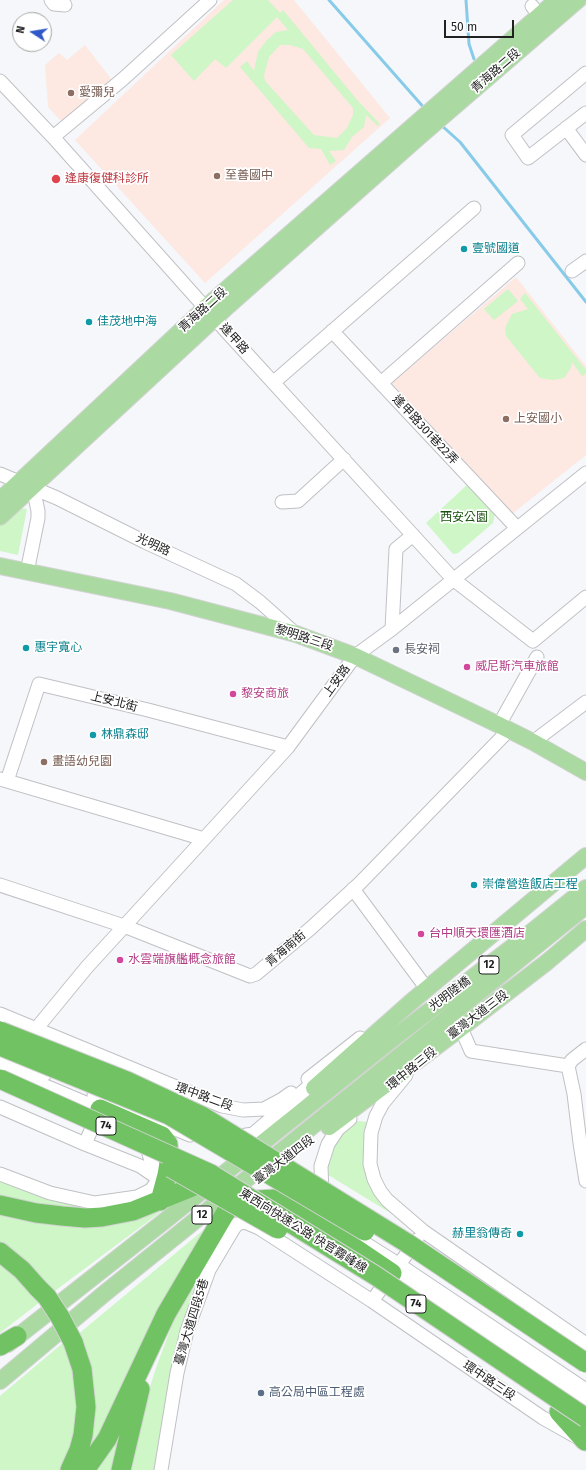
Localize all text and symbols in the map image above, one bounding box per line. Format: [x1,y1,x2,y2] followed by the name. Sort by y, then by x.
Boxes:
[12,12,52,52] north arrow
[446,12,516,38] scale bar
[451,20,477,34] text: 50 m
[14,25,28,35] text: N
[469,46,523,96] street label: 青海路二段
[79,86,115,100] place label: 愛彌兒
[66,88,76,98] marker: 愛彌兒
[225,169,273,183] place label: 至善國中
[212,171,222,181] marker: 至善國中
[65,172,149,186] place label: 逢康復健科診所
[50,173,62,185] marker: 逢康復健科診所
[472,242,520,256] place label: 壹號國道
[459,244,469,254] marker: 壹號國道
[176,285,230,335] street label: 青海路二段
[97,315,157,329] place label: 佳茂地中海
[84,317,94,327] marker: 佳茂地中海
[217,321,251,357] street label: 逢甲路
[389,392,461,468] street label: 逢甲路301巷22弄
[514,412,562,426] place label: 上安國小
[501,414,511,424] marker: 上安國小
[440,511,488,525] park label: 西安公園
[134,531,172,559] street label: 光明路
[273,622,335,654] street label: 黎明路三段
[34,641,82,655] place label: 惠宇寬心
[21,643,31,653] marker: 惠宇寬心
[404,643,440,657] place label: 長安祠
[391,645,401,655] marker: 長安祠
[475,660,559,674] place label: 威尼斯汽車旅館
[321,662,353,700] street label: 上安路
[462,662,472,672] marker: 威尼斯汽車旅館
[241,687,289,701] place label: 黎安商旅
[89,689,139,715] street label: 上安北街
[228,689,238,699] marker: 黎安商旅
[101,728,149,742] place label: 林鼎森邸
[88,730,98,740] marker: 林鼎森邸
[52,755,112,769] place label: 畫語幼兒園
[39,757,49,767] marker: 畫語幼兒園
[482,878,578,892] place label: 崇偉營造飯店工程
[469,880,479,890] marker: 崇偉營造飯店工程
[429,927,525,941] place label: 台中順天環匯酒店
[263,928,309,970] street label: 青海南街
[416,929,426,939] marker: 台中順天環匯酒店
[128,953,236,967] place label: 水雲端旗艦概念旅館
[115,955,125,965] marker: 水雲端旗艦概念旅館
[479,956,499,974] road number: 12
[426,974,474,1014] street label: 光明陸橋
[445,988,511,1042] street label: 臺灣大道三段
[384,1045,440,1093] street label: 環中路三段
[173,1080,235,1114] street label: 環中路二段
[96,1117,116,1135] road number: 74
[251,1133,317,1187] street label: 臺灣大道四段
[237,1186,369,1276] street label: 東西向快速公路 快官霧峰線
[192,1206,212,1224] road number: 12
[452,1227,512,1241] place label: 赫里翁傳奇
[515,1229,525,1239] marker: 赫里翁傳奇
[172,1277,212,1367] street label: 臺灣大道四段5巷
[406,1295,426,1313] road number: 74
[460,1358,518,1404] street label: 環中路三段
[269,1386,365,1400] place label: 高公局中區工程處
[256,1388,266,1398] marker: 高公局中區工程處

